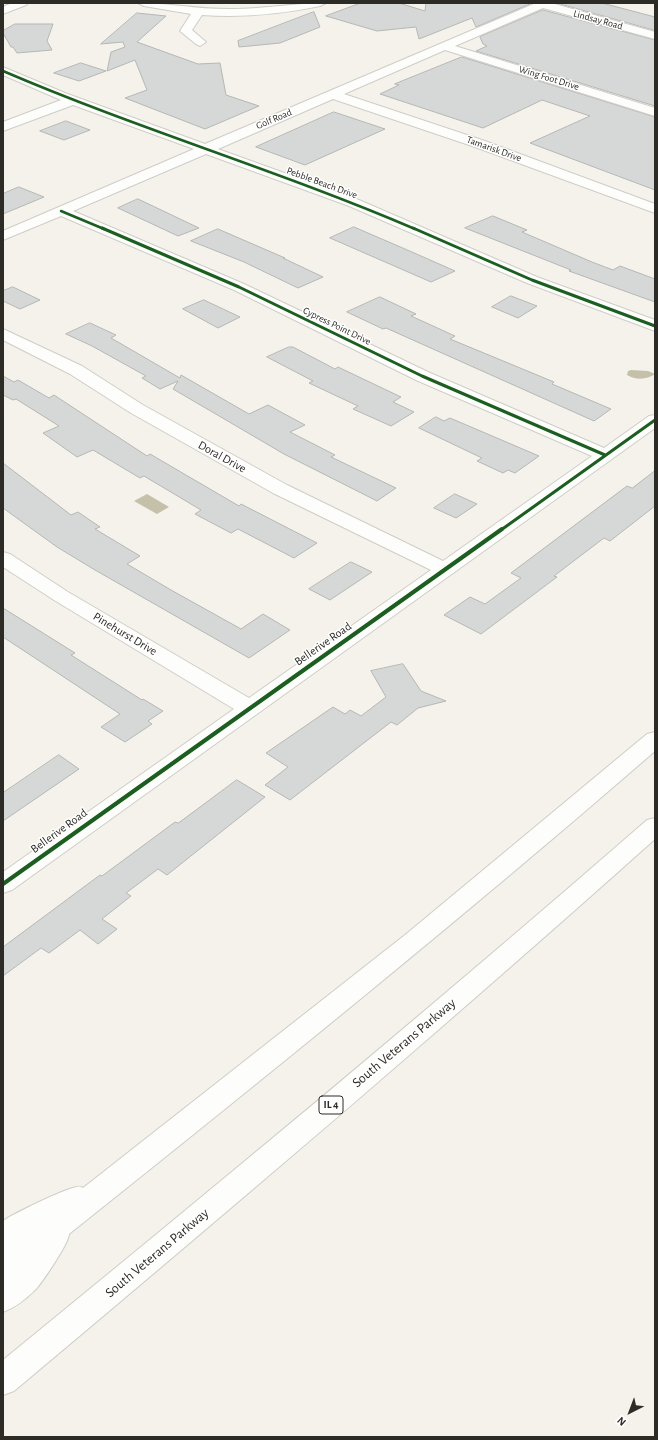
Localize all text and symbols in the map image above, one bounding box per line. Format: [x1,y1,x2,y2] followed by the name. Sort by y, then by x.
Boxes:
[572,8,624,32] street label: Lindsay Road
[517,63,581,93] street label: Wing Foot Drive
[254,106,294,132] street label: Golf Road
[465,134,523,164] street label: Tamarisk Drive
[285,165,359,201] street label: Pebble Beach Drive
[301,304,373,348] street label: Cypress Point Drive
[195,438,249,476] street label: Doral Drive
[90,609,160,659] street label: Pinehurst Drive
[292,619,354,669] street label: Bellerive Road
[28,806,90,856] street label: Bellerive Road
[349,995,459,1091] street label: South Veterans Parkway
[319,1096,343,1114] road number: IL 4
[102,1205,212,1301] street label: South Veterans Parkway
[610,1392,650,1432] north arrow
[615,1415,628,1428] text: N

